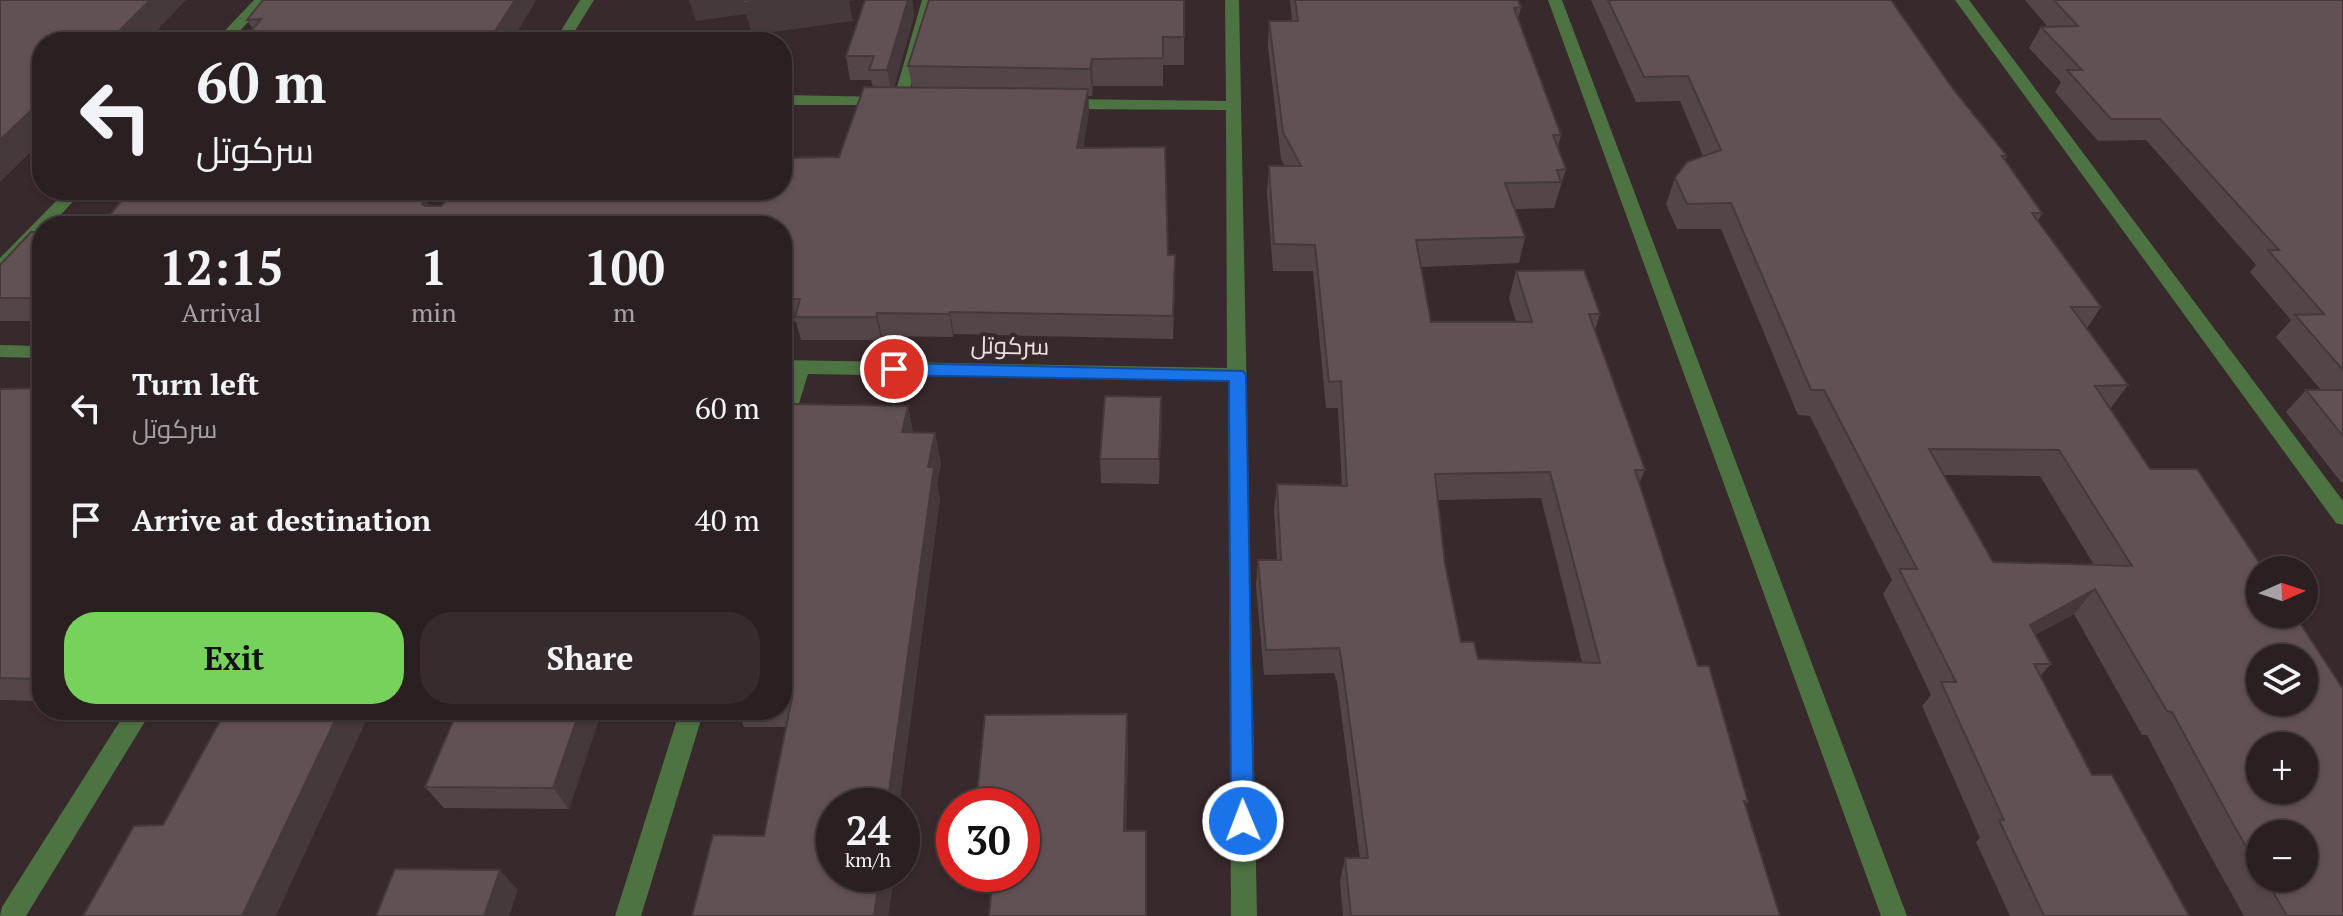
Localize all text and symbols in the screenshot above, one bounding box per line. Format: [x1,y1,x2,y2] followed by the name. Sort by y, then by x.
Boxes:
[196,45,326,119] text: 60 m
[64,64,168,168] icon: left
[196,126,314,173] text: سرکوتل
[159,235,284,299] text: 12:15
[420,235,447,299] text: 1
[584,235,665,299] text: 100
[182,295,261,329] text: Arrival
[411,295,457,329] text: min
[613,295,636,329] text: m
[970,328,1050,362] street label: سرکوتل
[860,335,928,403] pin
[872,347,916,391] icon: arrive
[132,364,259,404] text: Turn left
[64,386,108,430] icon: left
[695,388,760,428] text: 60 m
[132,411,217,445] text: سرکوتل
[64,498,108,542] icon: arrive
[132,500,431,540] text: Arrive at destination
[695,500,760,540] text: 40 m
[2246,556,2318,628] north arrow
[2246,556,2318,892] map controls
[64,612,404,704] button: Exit
[420,612,760,704] button: Share
[2246,644,2318,716] button: layers
[2246,732,2318,804] button: +
[1201,779,1285,863] position arrow
[936,788,1040,892] speed limit sign: 30
[845,803,891,856] text: 24
[2246,820,2318,892] button: −
[845,846,891,873] text: km/h

